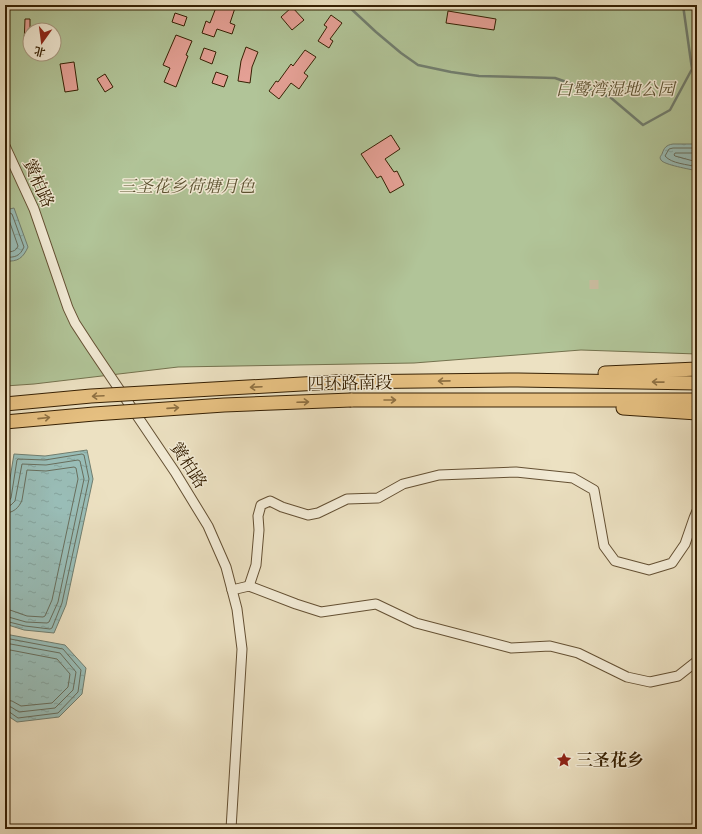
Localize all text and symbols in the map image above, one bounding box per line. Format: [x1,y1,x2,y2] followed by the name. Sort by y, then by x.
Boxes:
[22,22,62,62] north arrow
[33,43,47,59] text: 北
[556,79,677,101] park label: 白鹭湾湿地公园
[18,156,59,211] street label: 黉柏路
[119,176,256,198] park label: 三圣花乡荷塘月色
[307,372,393,396] street label: 四环路南段
[438,377,451,385] one-way arrow
[652,378,665,386] one-way arrow
[250,383,263,390] one-way arrow
[92,392,105,400] one-way arrow
[383,396,396,404] one-way arrow
[296,398,309,406] one-way arrow
[166,405,179,412] one-way arrow
[37,415,50,422] one-way arrow
[165,438,211,493] street label: 黉柏路
[576,750,644,772] place label: 三圣花乡
[555,751,573,769] place icon: 三圣花乡

